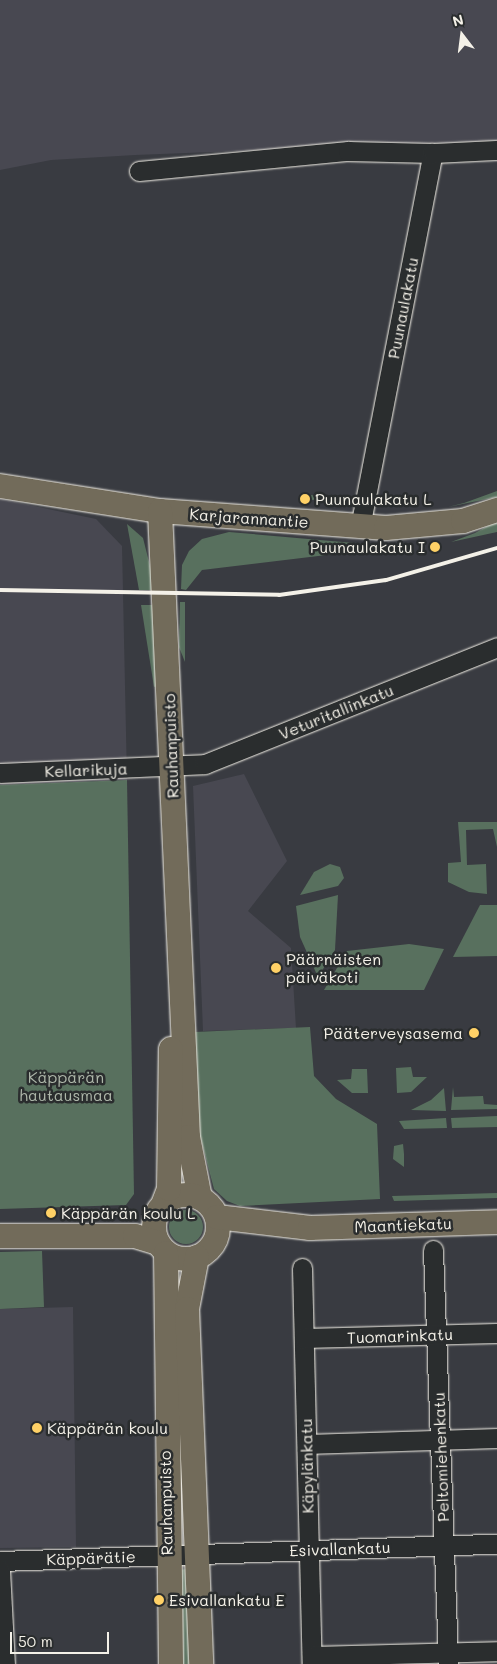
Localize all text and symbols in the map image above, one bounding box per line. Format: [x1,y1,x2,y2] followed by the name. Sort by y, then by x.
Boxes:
[450,9,466,31] text: N
[437,10,487,60] north arrow
[384,256,422,360] street label: Puunaulakatu
[315,489,432,509] place label: Puunaulakatu L
[299,493,311,505] marker: Puunaulakatu L
[189,504,309,532] street label: Karjarannantie
[310,537,425,557] place label: Puunaulakatu I
[429,541,441,553] marker: Puunaulakatu I
[276,680,396,744] street label: Veturitallinkatu
[160,693,182,799] street label: Rauhanpuisto
[44,759,128,781] street label: Kellarikuja
[286,949,381,987] place label: Päärnäisten päiväkoti
[270,962,282,974] marker: Päärnäisten päiväkoti
[323,1023,463,1043] place label: Pääterveysasema
[467,1026,481,1040] marker: Pääterveysasema
[19,1067,113,1105] park label: Käppärän hautausmaa
[61,1203,195,1223] place label: Käppärän koulu L
[45,1207,57,1219] marker: Käppärän koulu L
[354,1214,452,1236] street label: Maantiekatu
[347,1325,453,1347] street label: Tuomarinkatu
[429,1392,453,1522] street label: Peltomiehenkatu
[47,1418,168,1438] place label: Käppärän koulu
[297,1418,317,1514] street label: Käpylänkatu
[31,1422,43,1434] marker: Käppärän koulu
[155,1451,177,1555] street label: Rauhanpuisto
[289,1538,391,1560] street label: Esivallankatu
[46,1547,136,1569] street label: Käppärätie
[169,1590,285,1610] place label: Esivallankatu E
[153,1594,165,1606] marker: Esivallankatu E
[12,1622,111,1654] scale bar
[18,1631,53,1651] text: 50 m

